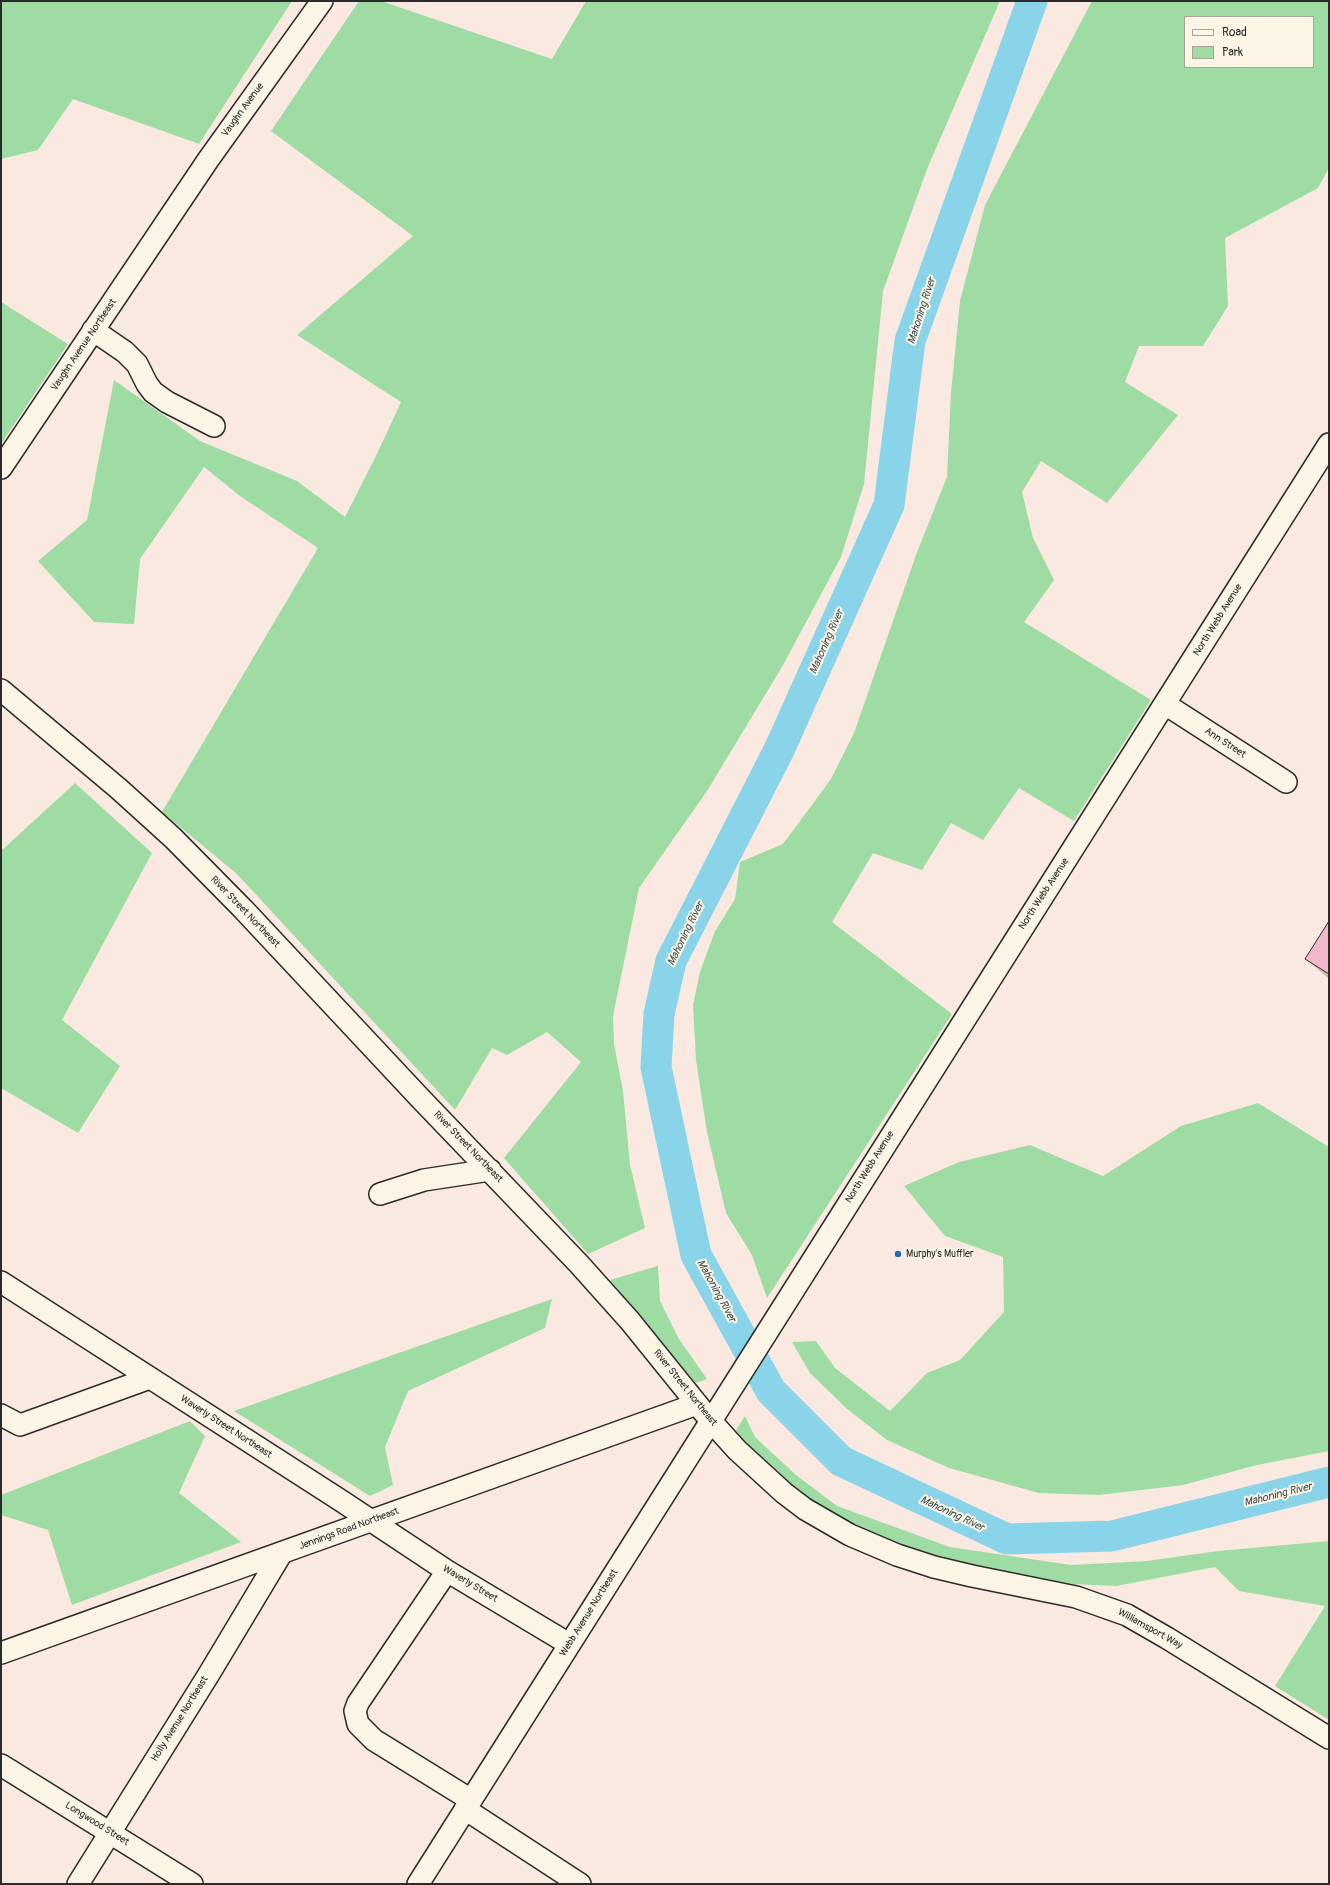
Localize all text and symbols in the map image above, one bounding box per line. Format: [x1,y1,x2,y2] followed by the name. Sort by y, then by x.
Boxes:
[1184,16,1314,68] legend
[1222,25,1247,40] text: Road
[1222,45,1243,60] text: Park
[219,81,267,139] street label: Vaughn Avenue
[905,276,939,346] water label: Mahoning River
[49,297,119,393] street label: Vaughn Avenue Northeast
[1191,582,1245,658] street label: North Webb Avenue
[807,608,847,676] water label: Mahoning River
[1202,725,1248,761] street label: Ann Street
[1016,856,1072,932] street label: North Webb Avenue
[208,874,282,950] street label: River Street Northeast
[665,900,707,968] water label: Mahoning River
[431,1109,505,1185] street label: River Street Northeast
[843,1129,897,1205] street label: North Webb Avenue
[906,1248,974,1260] place label: Murphy's Muffler
[893,1249,903,1259] marker: Murphy's Muffler
[693,1258,739,1324] water label: Mahoning River
[650,1347,720,1429] street label: River Street Northeast
[178,1393,274,1461] street label: Waverly Street Northeast
[1243,1480,1313,1510] water label: Mahoning River
[918,1493,986,1535] water label: Mahoning River
[298,1505,400,1553] street label: Jennings Road Northeast
[440,1563,500,1605] street label: Waverly Street
[557,1567,621,1659] street label: Webb Avenue Northeast
[1116,1606,1184,1652] street label: Williamsport Way
[149,1674,211,1764] street label: Holly Avenue Northeast
[63,1799,131,1849] street label: Longwood Street

